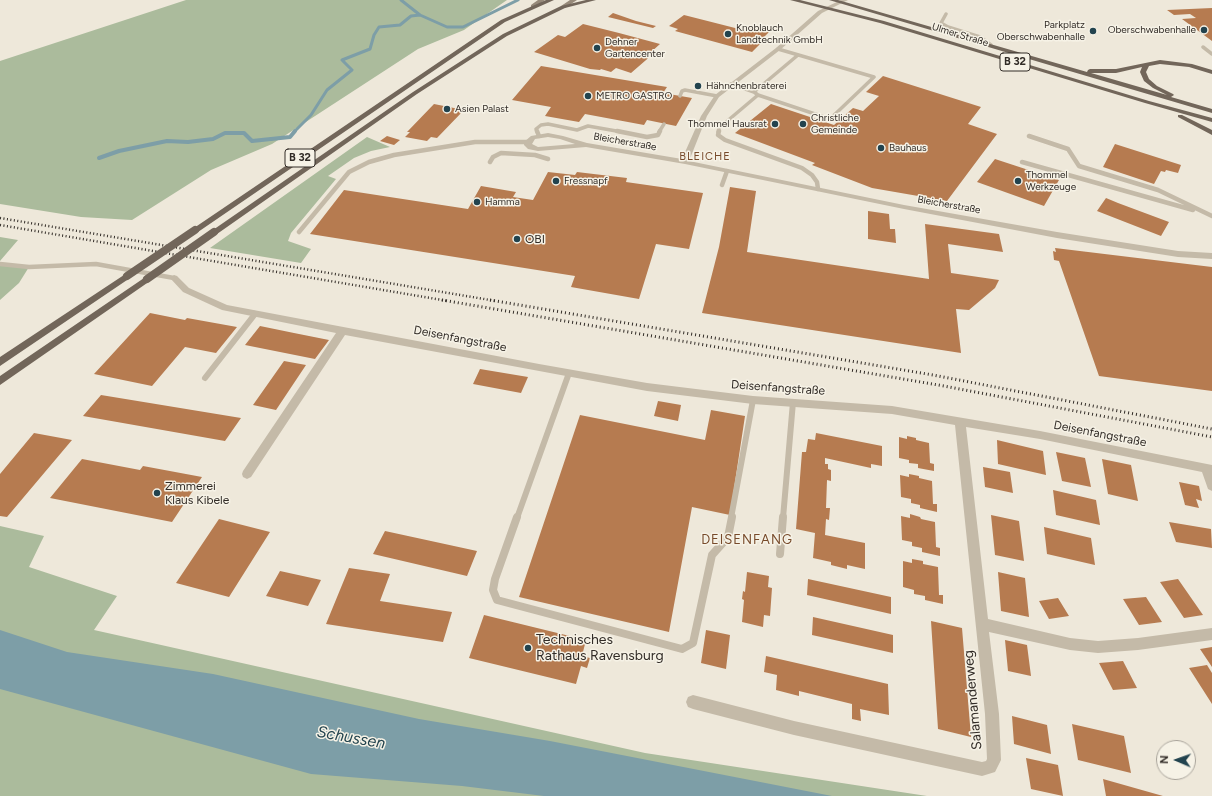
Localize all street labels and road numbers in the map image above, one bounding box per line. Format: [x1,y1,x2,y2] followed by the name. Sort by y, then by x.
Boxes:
[930,21,990,49] street label: Ulmer Straße
[1000,53,1030,71] road number: B 32
[592,131,658,153] street label: Bleicherstraße
[285,149,315,167] road number: B 32
[916,194,982,216] street label: Bleicherstraße
[412,323,508,355] street label: Deisenfangstraße
[730,378,826,398] street label: Deisenfangstraße
[1052,418,1148,450] street label: Deisenfangstraße
[960,649,986,751] street label: Salamanderweg

